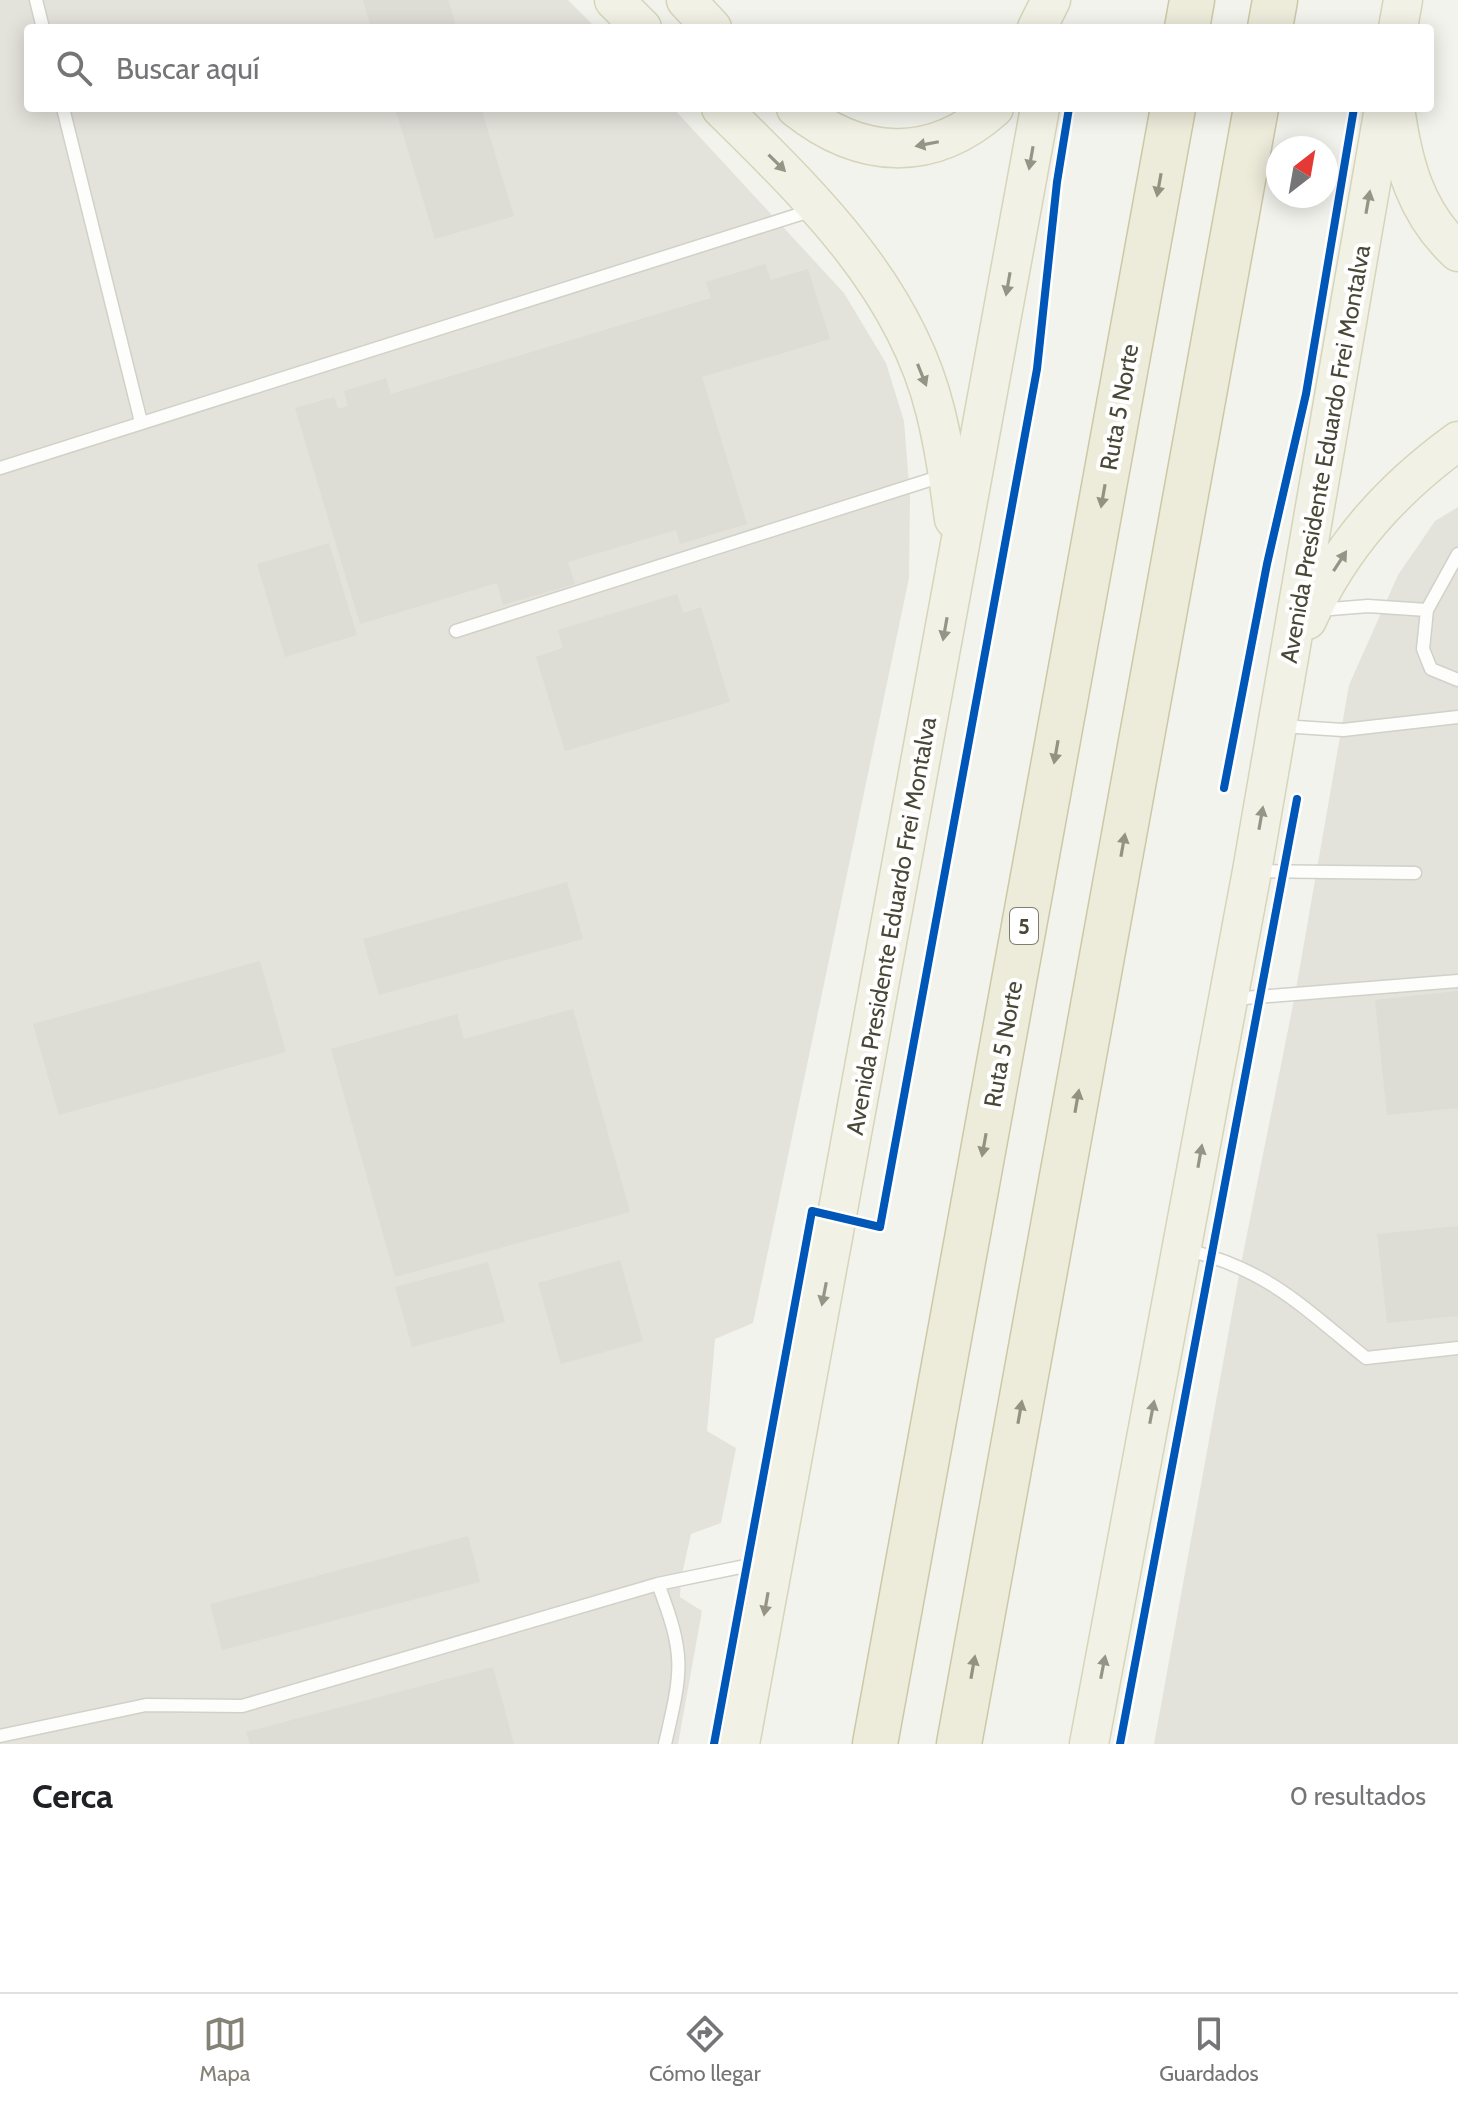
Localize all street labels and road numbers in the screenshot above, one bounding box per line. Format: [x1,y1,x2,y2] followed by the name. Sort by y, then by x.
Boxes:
[1274,242,1376,665] street label: Avenida Presidente Eduardo Frei Montalva
[1094,342,1144,472] street label: Ruta 5 Norte
[840,714,942,1137] street label: Avenida Presidente Eduardo Frei Montalva
[1010,908,1038,944] road number: 5
[978,979,1028,1109] street label: Ruta 5 Norte

